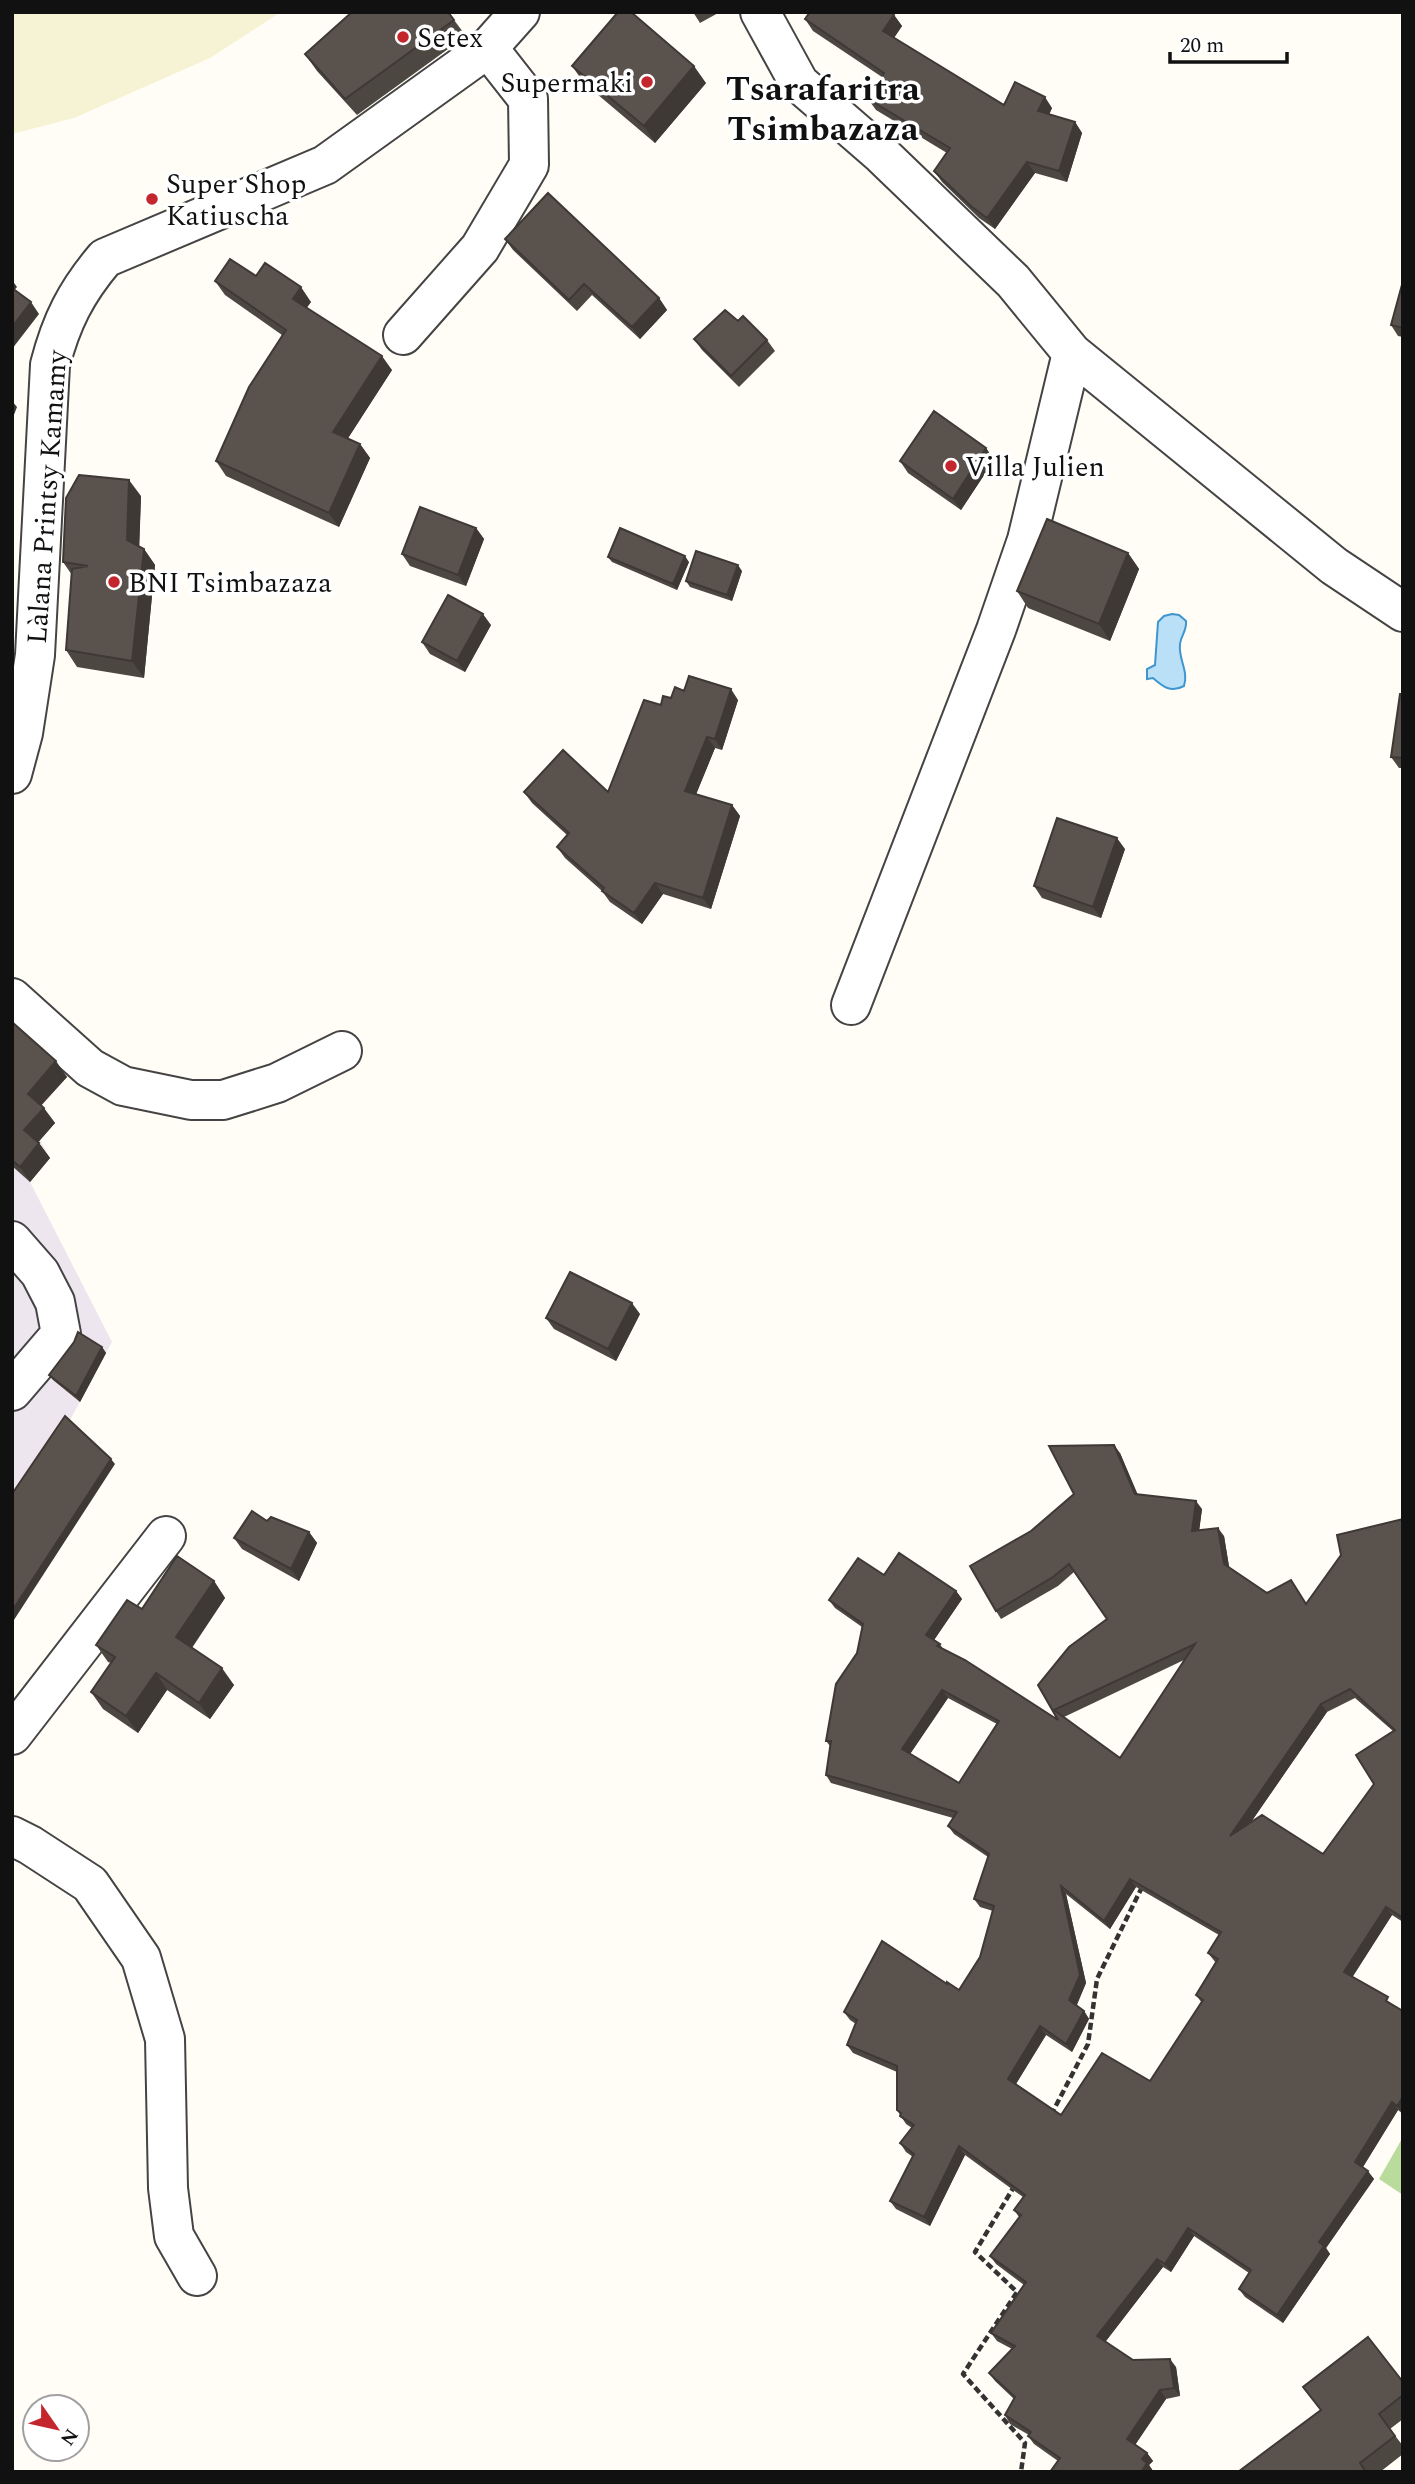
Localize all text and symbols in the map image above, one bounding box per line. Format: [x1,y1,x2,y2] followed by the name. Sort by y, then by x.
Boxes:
[417,17,483,60] place label: Setex
[1170,21,1287,65] scale bar
[395,29,411,45] marker: Setex
[1180,30,1224,62] text: 20 m
[500,62,633,105] place label: Supermaki
[726,63,920,156] district label: Tsarafaritra Tsimbazaza
[639,74,655,90] marker: Supermaki
[166,163,306,238] place label: Super Shop Katiuscha
[144,191,160,207] marker: Super Shop Katiuscha
[16,347,79,645] street label: Làlana Printsy Kamamy
[965,446,1105,489] place label: Villa Julien
[943,458,959,474] marker: Villa Julien
[128,562,332,605] place label: BNI Tsimbazaza
[106,574,122,590] marker: BNI Tsimbazaza
[21,2393,91,2463] north arrow
[52,2422,85,2451] text: N

